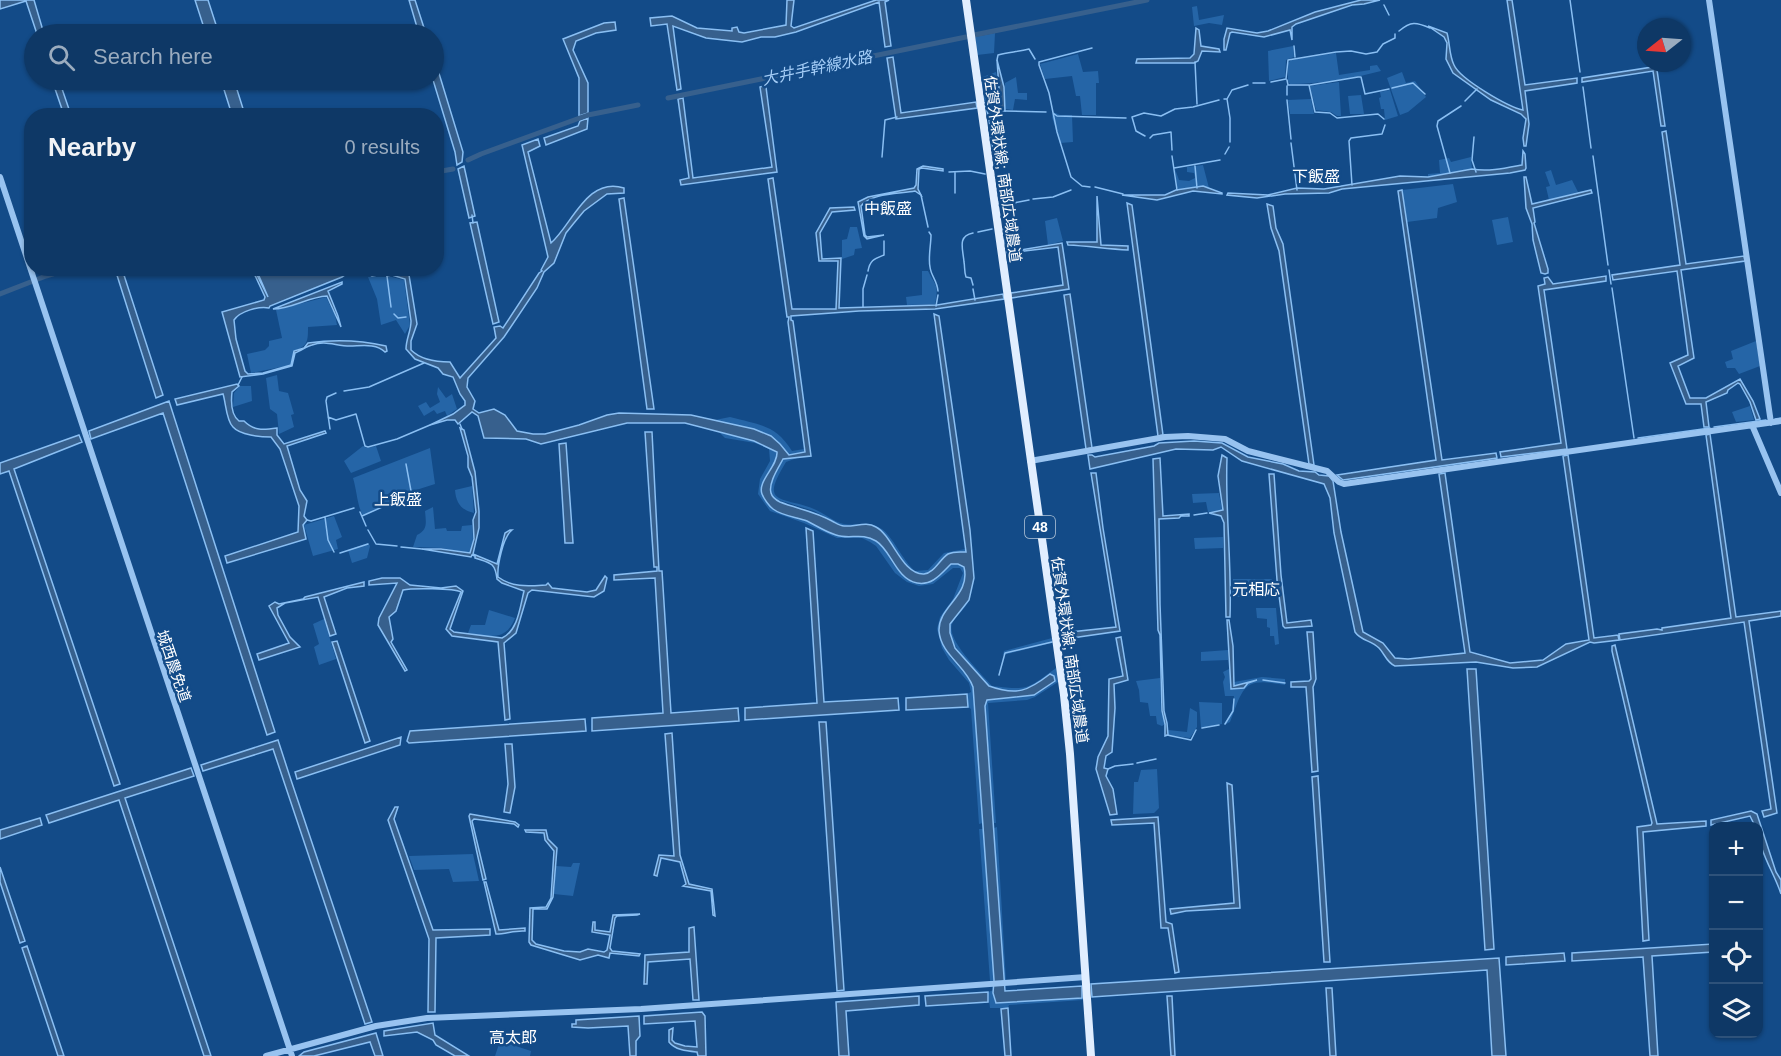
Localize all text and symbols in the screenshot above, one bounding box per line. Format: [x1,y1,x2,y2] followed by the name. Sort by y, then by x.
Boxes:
[1637,18,1691,72] north arrow
[24,24,444,90] search box
[45,41,78,74] icon: search
[93,44,213,69] text: Search here
[760,48,875,88] water label: 大井手幹線水路
[981,75,1025,263] street label: 佐賀外環状線; 南部広域農道
[48,132,136,162] text: Nearby
[344,136,420,158] text: 0 results
[1292,168,1340,185] district label: 下飯盛
[864,200,912,217] district label: 中飯盛
[374,491,422,508] district label: 上飯盛
[1025,516,1055,538] road number: 48
[1048,556,1092,744] street label: 佐賀外環状線; 南部広域農道
[1232,581,1280,598] district label: 元相応
[154,628,194,704] street label: 城西農免道
[1709,822,1763,1038] map controls
[1709,822,1763,876] button: +
[1709,876,1763,930] button: −
[1709,930,1763,984] button: locate
[1709,984,1763,1038] button: layers
[489,1029,537,1046] district label: 高太郎

